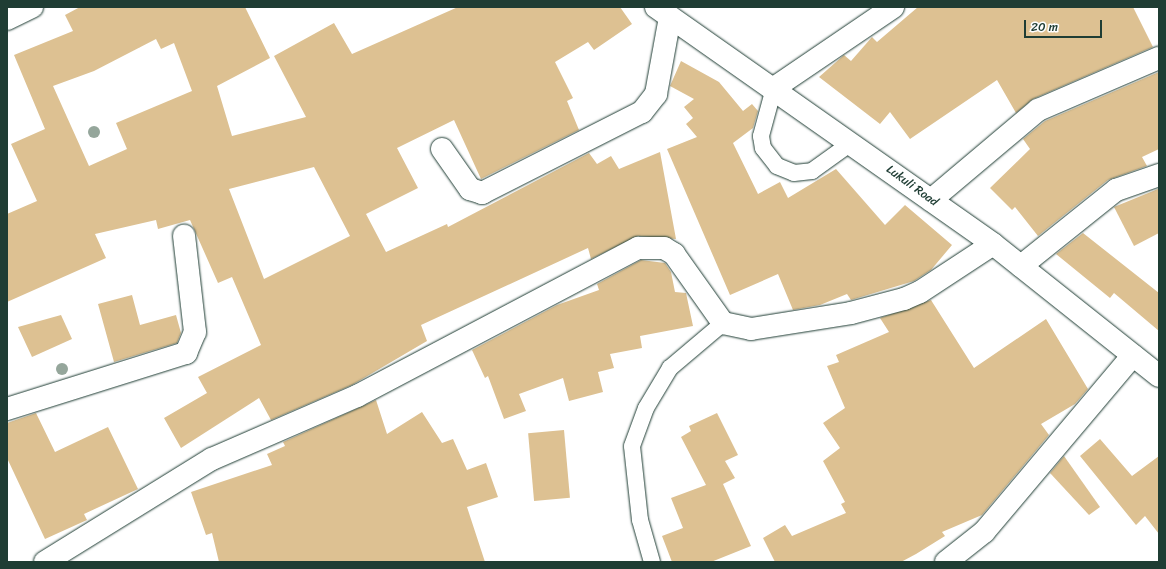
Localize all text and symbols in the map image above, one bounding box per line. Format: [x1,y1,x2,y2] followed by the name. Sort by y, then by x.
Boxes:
[1026,12,1104,38] scale bar
[1031,16,1058,38] text: 20 m
[883,162,941,210] street label: Lukuli Road

